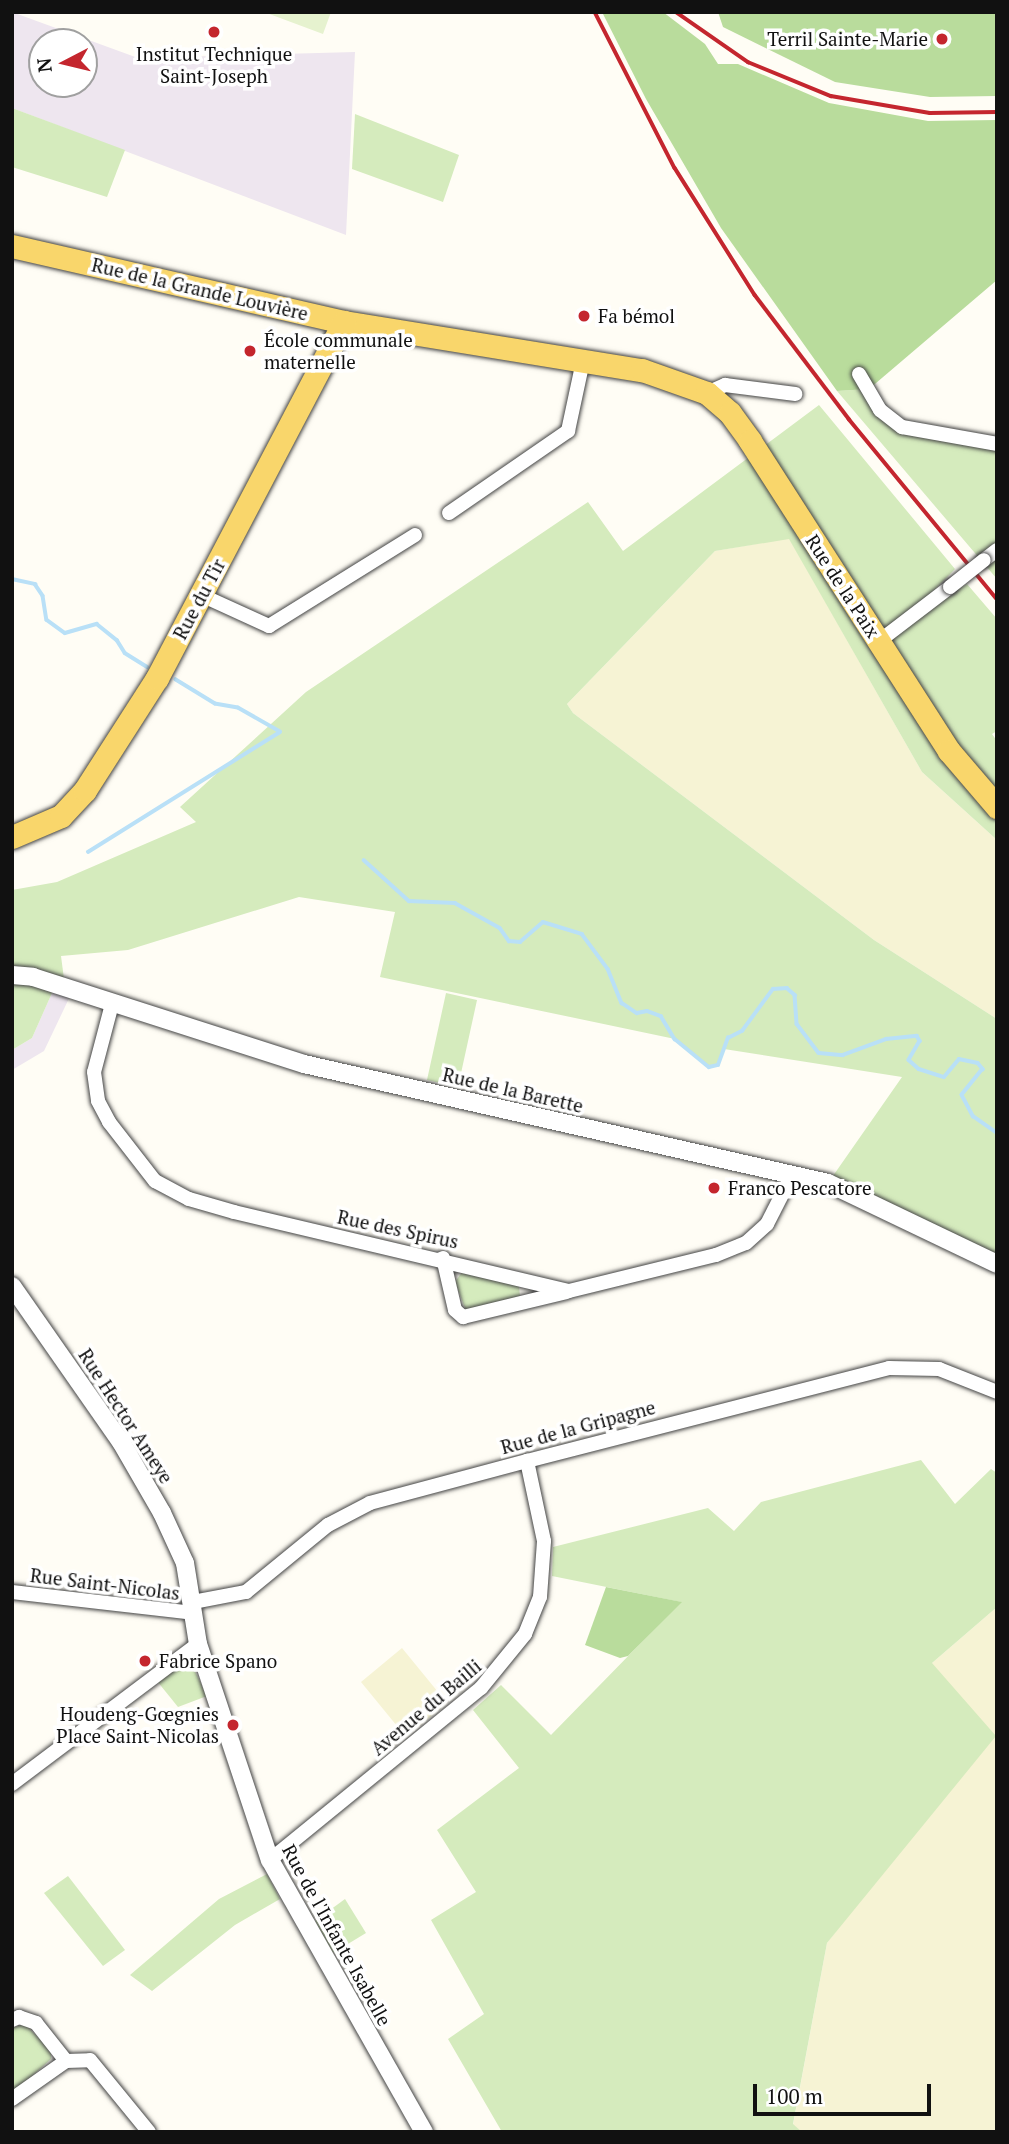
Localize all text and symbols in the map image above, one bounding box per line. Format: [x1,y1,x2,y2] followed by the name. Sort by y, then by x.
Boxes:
[206,24,222,40] marker: Institut Technique Saint-Joseph
[28,28,98,98] north arrow
[767,28,928,50] place label: Terril Sainte-Marie
[934,31,950,47] marker: Terril Sainte-Marie
[136,43,292,87] place label: Institut Technique Saint-Joseph
[30,57,57,74] text: N
[90,253,310,325] street label: Rue de la Grande Louvière
[598,305,675,327] place label: Fa bémol
[576,308,592,324] marker: Fa bémol
[264,329,413,373] place label: École communale maternelle
[242,343,258,359] marker: École communale maternelle
[801,530,885,642] street label: Rue de la Paix
[168,555,230,643] street label: Rue du Tir
[440,1063,586,1117] street label: Rue de la Barette
[728,1177,872,1199] place label: Franco Pescatore
[706,1180,722,1196] marker: Franco Pescatore
[335,1205,461,1253] street label: Rue des Spirus
[74,1344,178,1488] street label: Rue Hector Ameye
[498,1395,658,1459] street label: Rue de la Gripagne
[29,1564,181,1604] street label: Rue Saint-Nicolas
[159,1650,277,1672] place label: Fabrice Spano
[137,1653,153,1669] marker: Fabrice Spano
[366,1654,486,1760] street label: Avenue du Bailli
[56,1703,219,1747] place label: Houdeng-Gœgnies Place Saint-Nicolas
[225,1717,241,1733] marker: Houdeng-Gœgnies Place Saint-Nicolas
[278,1840,396,2030] street label: Rue de l'Infante Isabelle
[757,2070,936,2114] scale bar
[766,2082,823,2110] text: 100 m

